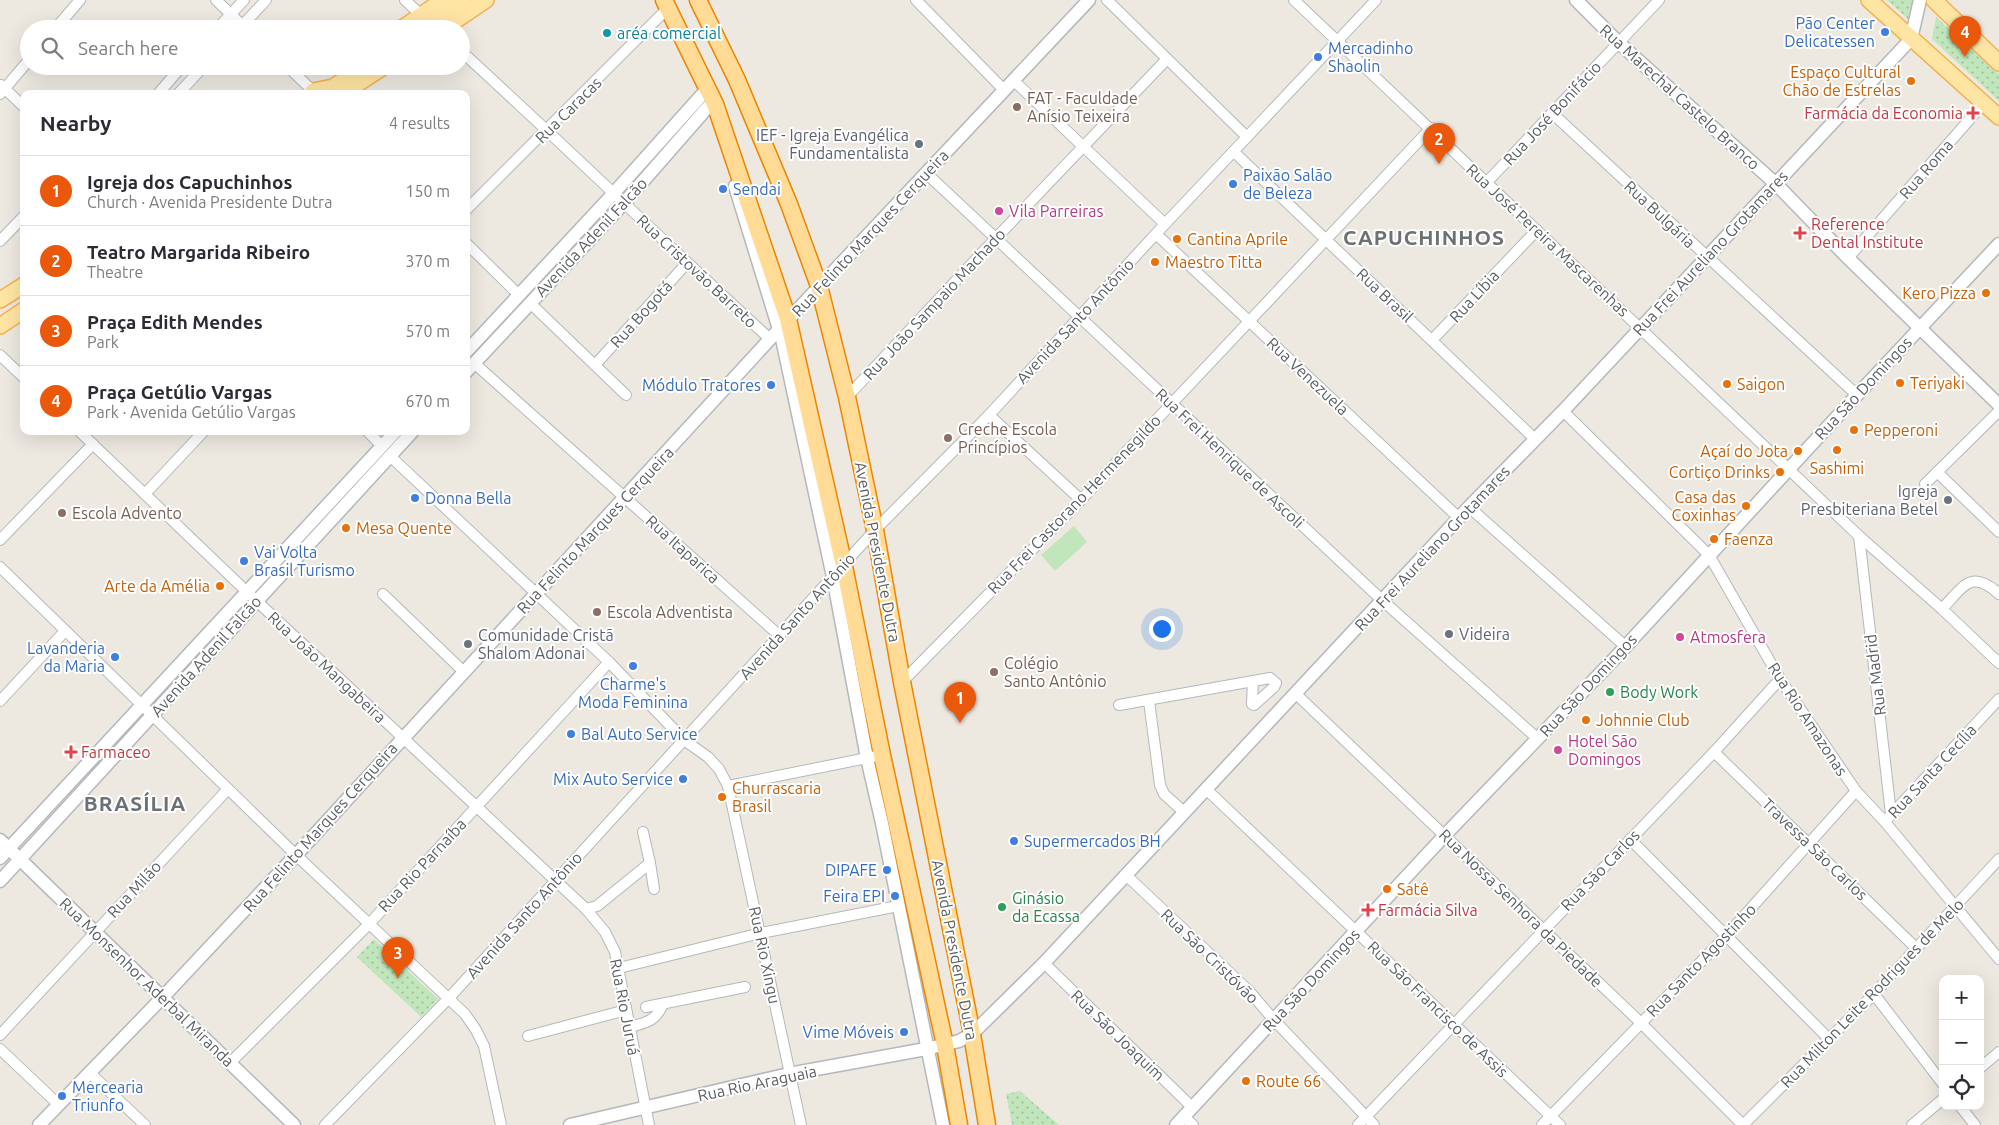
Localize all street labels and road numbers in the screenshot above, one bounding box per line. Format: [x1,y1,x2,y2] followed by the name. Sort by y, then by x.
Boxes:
[1597,21,1763,173] street label: Rua Marechal Castelo Branco
[1499,57,1605,169] street label: Rua José Bonifácio
[531,73,605,147] street label: Rua Caracas
[1895,136,1957,202] street label: Rua Roma
[788,146,952,320] street label: Rua Felinto Marques Cerqueira
[1463,160,1633,320] street label: Rua José Pereira Mascarenhas
[1629,167,1791,339] street label: Rua Frei Aureliano Grotamares
[531,174,651,300] street label: Avenida Adenil Falcão
[1621,177,1699,251] street label: Rua Bulgária
[633,211,761,331] street label: Rua Cristovão Barreto
[859,225,1009,383] street label: Rua João Sampaio Machado
[1013,255,1137,387] street label: Avenida Santo Antônio
[1353,264,1417,326] street label: Rua Brasil
[1445,266,1503,326] street label: Rua Líbia
[606,277,676,351] street label: Rua Bogotá
[1811,333,1915,443] street label: Rua São Domingos
[1263,334,1353,418] street label: Rua Venezuela
[1152,385,1308,531] street label: Rua Frei Henrique de Ascoli
[984,411,1164,597] street label: Rua Frei Castorano Hermenegildo
[513,443,677,617] street label: Rua Felinto Marques Cerqueira
[852,460,904,644] street label: Avenida Presidente Dutra
[1351,462,1513,634] street label: Rua Frei Aureliano Grotamares
[643,511,723,587] street label: Rua Itaparica
[736,549,858,683] street label: Avenida Santo Antônio
[147,592,265,720] street label: Avenida Adenil Falcão
[264,608,390,726] street label: Rua João Mangabeira
[1536,630,1640,740] street label: Rua São Domingos
[1861,633,1889,717] street label: Rua Madrid
[1765,659,1851,779] street label: Rua Rio Amazonas
[1884,721,1980,821] street label: Rua Santa Cecília
[239,739,401,915] street label: Rua Felinto Marques Cerqueira
[1759,794,1871,904] street label: Travessa São Carlos
[374,815,470,915] street label: Rua Rio Parnaíba
[1436,825,1606,991] street label: Rua Nossa Senhora da Piedade
[1557,826,1643,914] street label: Rua São Carlos
[463,848,585,982] street label: Avenida Santo Antônio
[103,857,165,921] street label: Rua Milão
[929,858,981,1042] street label: Avenida Presidente Dutra
[56,894,238,1070] street label: Rua Monsenhor Aderbal Miranda
[1777,895,1967,1091] street label: Rua Milton Leite Rodrigues de Melo
[1643,900,1759,1020] street label: Rua Santo Agostinho
[746,905,784,1005] street label: Rua Rio Xingu
[1158,905,1262,1007] street label: Rua São Cristóvão
[1259,925,1363,1035] street label: Rua São Domingos
[1364,937,1512,1081] street label: Rua São Francisco de Assis
[607,957,643,1057] street label: Rua Rio Juruá
[1068,986,1168,1084] street label: Rua São Joaquim
[696,1062,818,1104] street label: Rua Rio Araguaia

